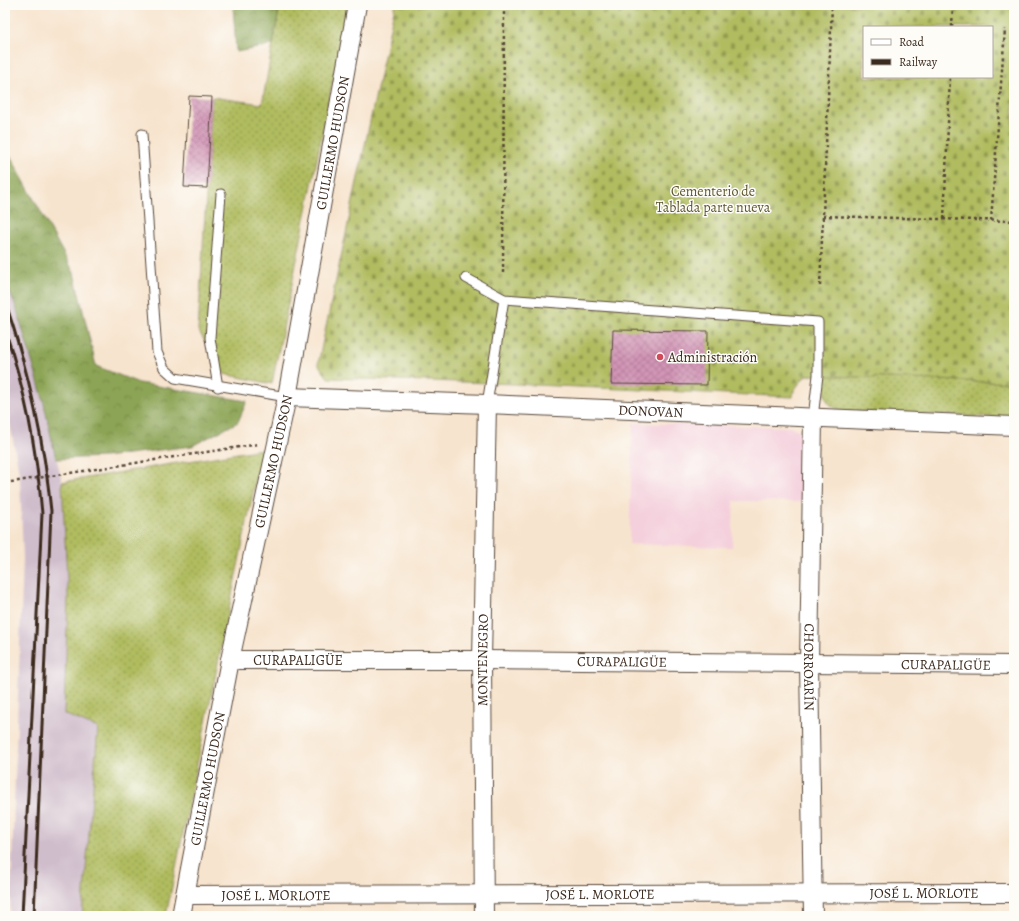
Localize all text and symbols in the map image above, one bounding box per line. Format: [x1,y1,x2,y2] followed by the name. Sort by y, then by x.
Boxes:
[863,26,993,78] legend
[899,34,925,50] text: Road
[899,54,938,70] text: Railway
[311,74,354,211] street label: GUILLERMO HUDSON
[656,182,771,217] park label: Cementerio de Tablada parte nueva
[667,348,758,367] place label: Administración
[655,352,665,362] marker: Administración
[249,393,297,530] street label: GUILLERMO HUDSON
[618,400,684,422] street label: DONOVAN
[472,613,492,706] street label: MONTENEGRO
[799,623,819,711] street label: CHORROARÍN
[253,651,343,670] street label: CURAPALIGÜE
[577,651,667,671] street label: CURAPALIGÜE
[901,654,991,674] street label: CURAPALIGÜE
[185,710,229,847] street label: GUILLERMO HUDSON
[869,883,979,902] street label: JOSÉ L. MORLOTE
[545,884,655,904] street label: JOSÉ L. MORLOTE
[221,886,331,905] street label: JOSÉ L. MORLOTE

